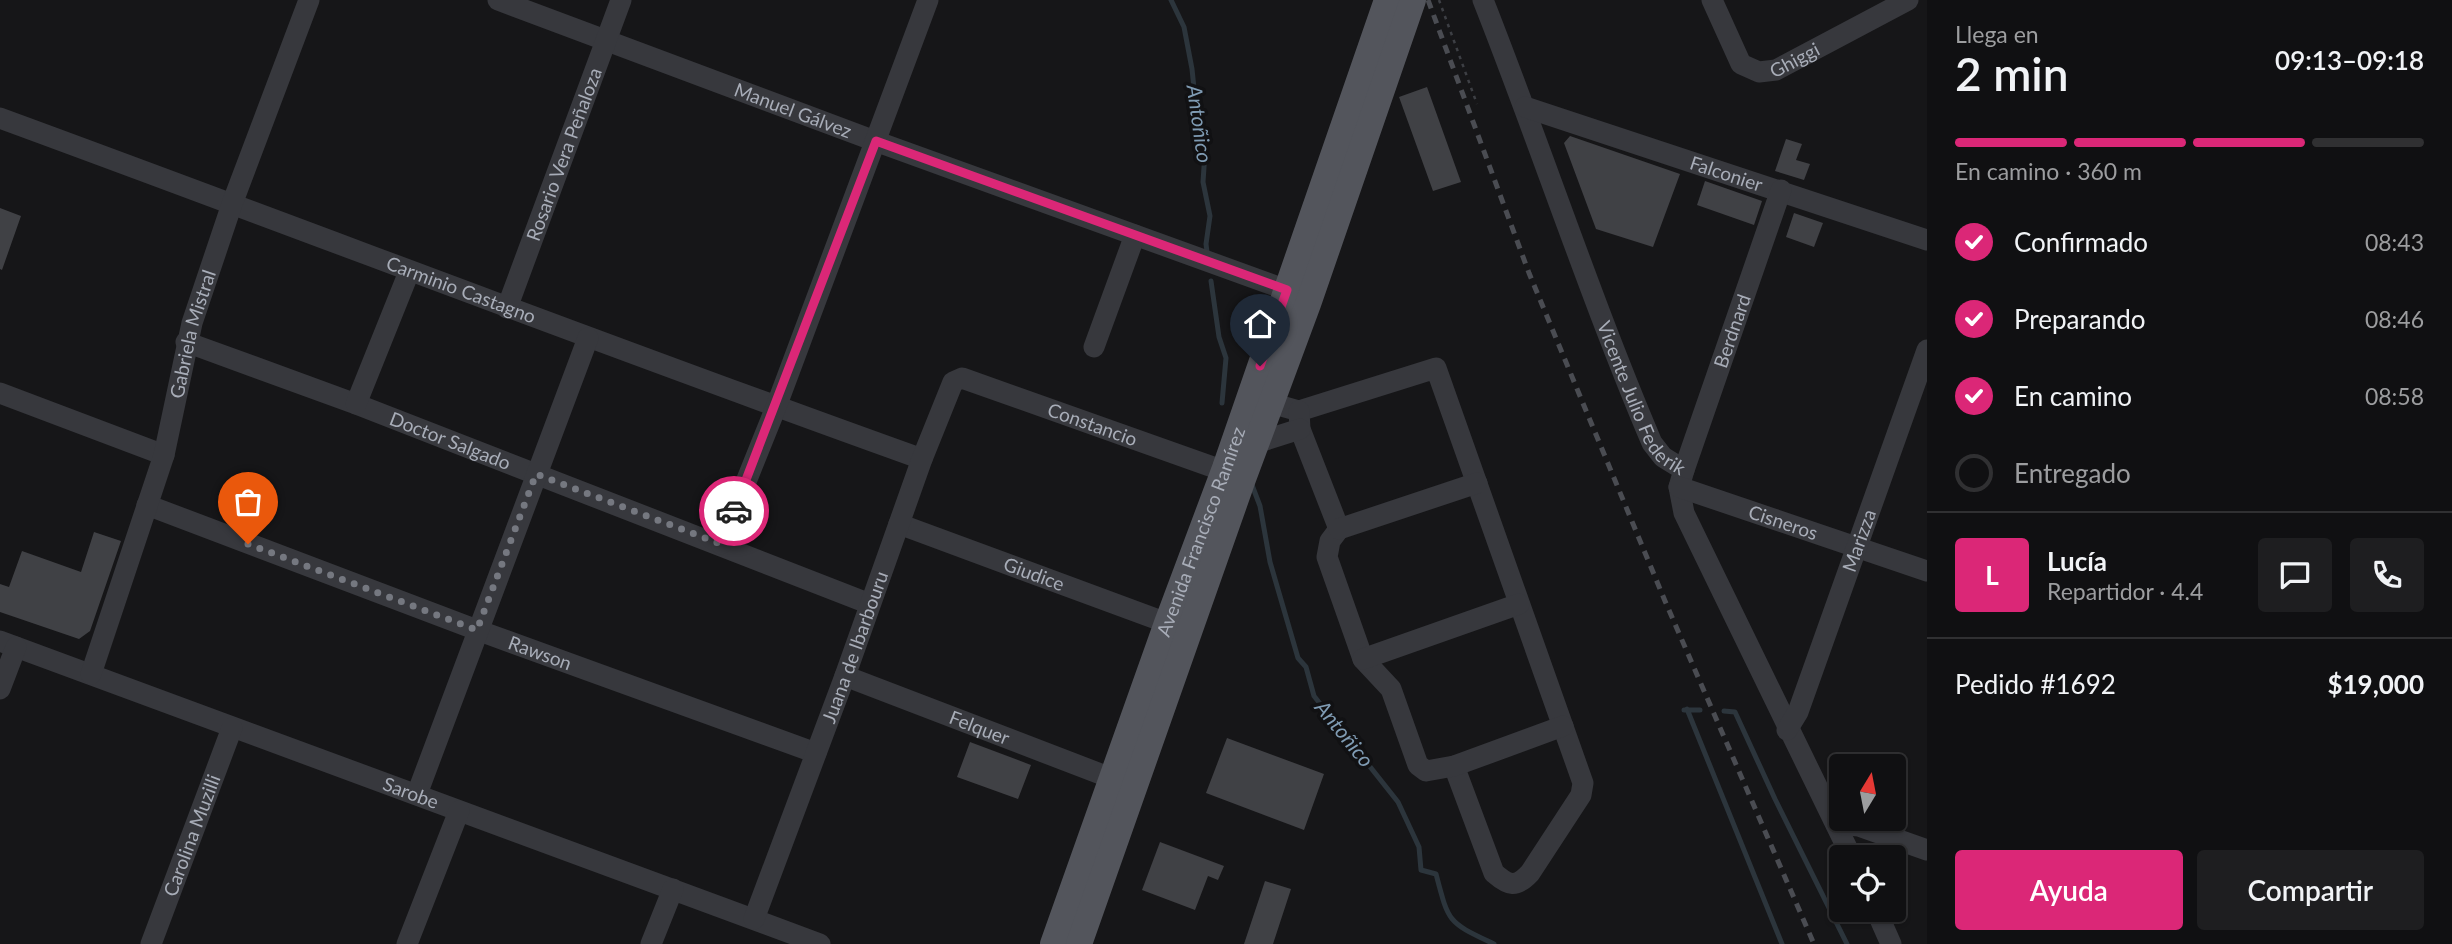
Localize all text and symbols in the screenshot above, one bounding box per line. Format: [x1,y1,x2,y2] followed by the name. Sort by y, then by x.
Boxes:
[1955,20,2039,48] text: Llega en
[1765,37,1823,82] street label: Ghiggi
[2275,44,2424,76] text: 09:13–09:18
[1955,46,2069,101] text: 2 min
[521,64,606,244] street label: Rosario Vera Peñaloza
[731,77,855,142] street label: Manuel Gálvez
[1182,82,1218,165] water label: Antoñico
[1687,150,1766,196] street label: Falconier
[1955,157,2142,185] text: En camino · 360 m
[1955,223,1993,261] icon: check
[2014,226,2148,258] text: Confirmado
[2365,228,2424,256] text: 08:43
[383,251,539,328] street label: Carminio Castagno
[164,267,220,400] street label: Gabriela Mistral
[1708,291,1755,371] street label: Berdnard
[1230,294,1290,366] pin
[1955,300,1993,338] icon: check
[2014,303,2146,335] text: Preparando
[1241,305,1279,343] icon: home
[2365,305,2424,333] text: 08:46
[1593,317,1690,479] street label: Vicente Julio Federik
[1955,377,1993,415] icon: check
[2014,380,2132,412] text: En camino
[2365,382,2424,410] text: 08:58
[1045,397,1140,450] street label: Constancio
[387,406,514,474] street label: Doctor Salgado
[1151,424,1249,639] street label: Avenida Francisco Ramírez
[2014,457,2131,489] text: Entregado
[218,472,278,544] pin
[699,476,769,546] courier
[229,483,267,521] icon: bag
[715,492,753,530] icon: car
[1746,499,1821,544] street label: Cisneros
[1837,506,1880,575] street label: Marizza
[2258,538,2332,612] button: chat
[2350,538,2424,612] button: phone
[2047,545,2107,577] text: Lucía
[1001,552,1068,595] street label: Giudice
[1985,559,1999,591] text: L
[816,568,892,726] street label: Juana de Ibarbouru
[2047,577,2203,605] text: Repartidor · 4.4
[505,630,575,674] street label: Rawson
[1955,668,2116,700] text: Pedido #1692
[2327,668,2424,700] text: $19,000
[1310,694,1380,772] water label: Antoñico
[946,705,1013,749] street label: Felquer
[1829,754,1906,831] north arrow
[1829,754,1906,922] map controls
[158,771,225,899] street label: Carolina Muzilli
[380,772,442,813] street label: Sarobe
[1829,845,1906,922] button: locate
[1955,850,2183,930] button: Ayuda
[2197,850,2424,930] button: Compartir

